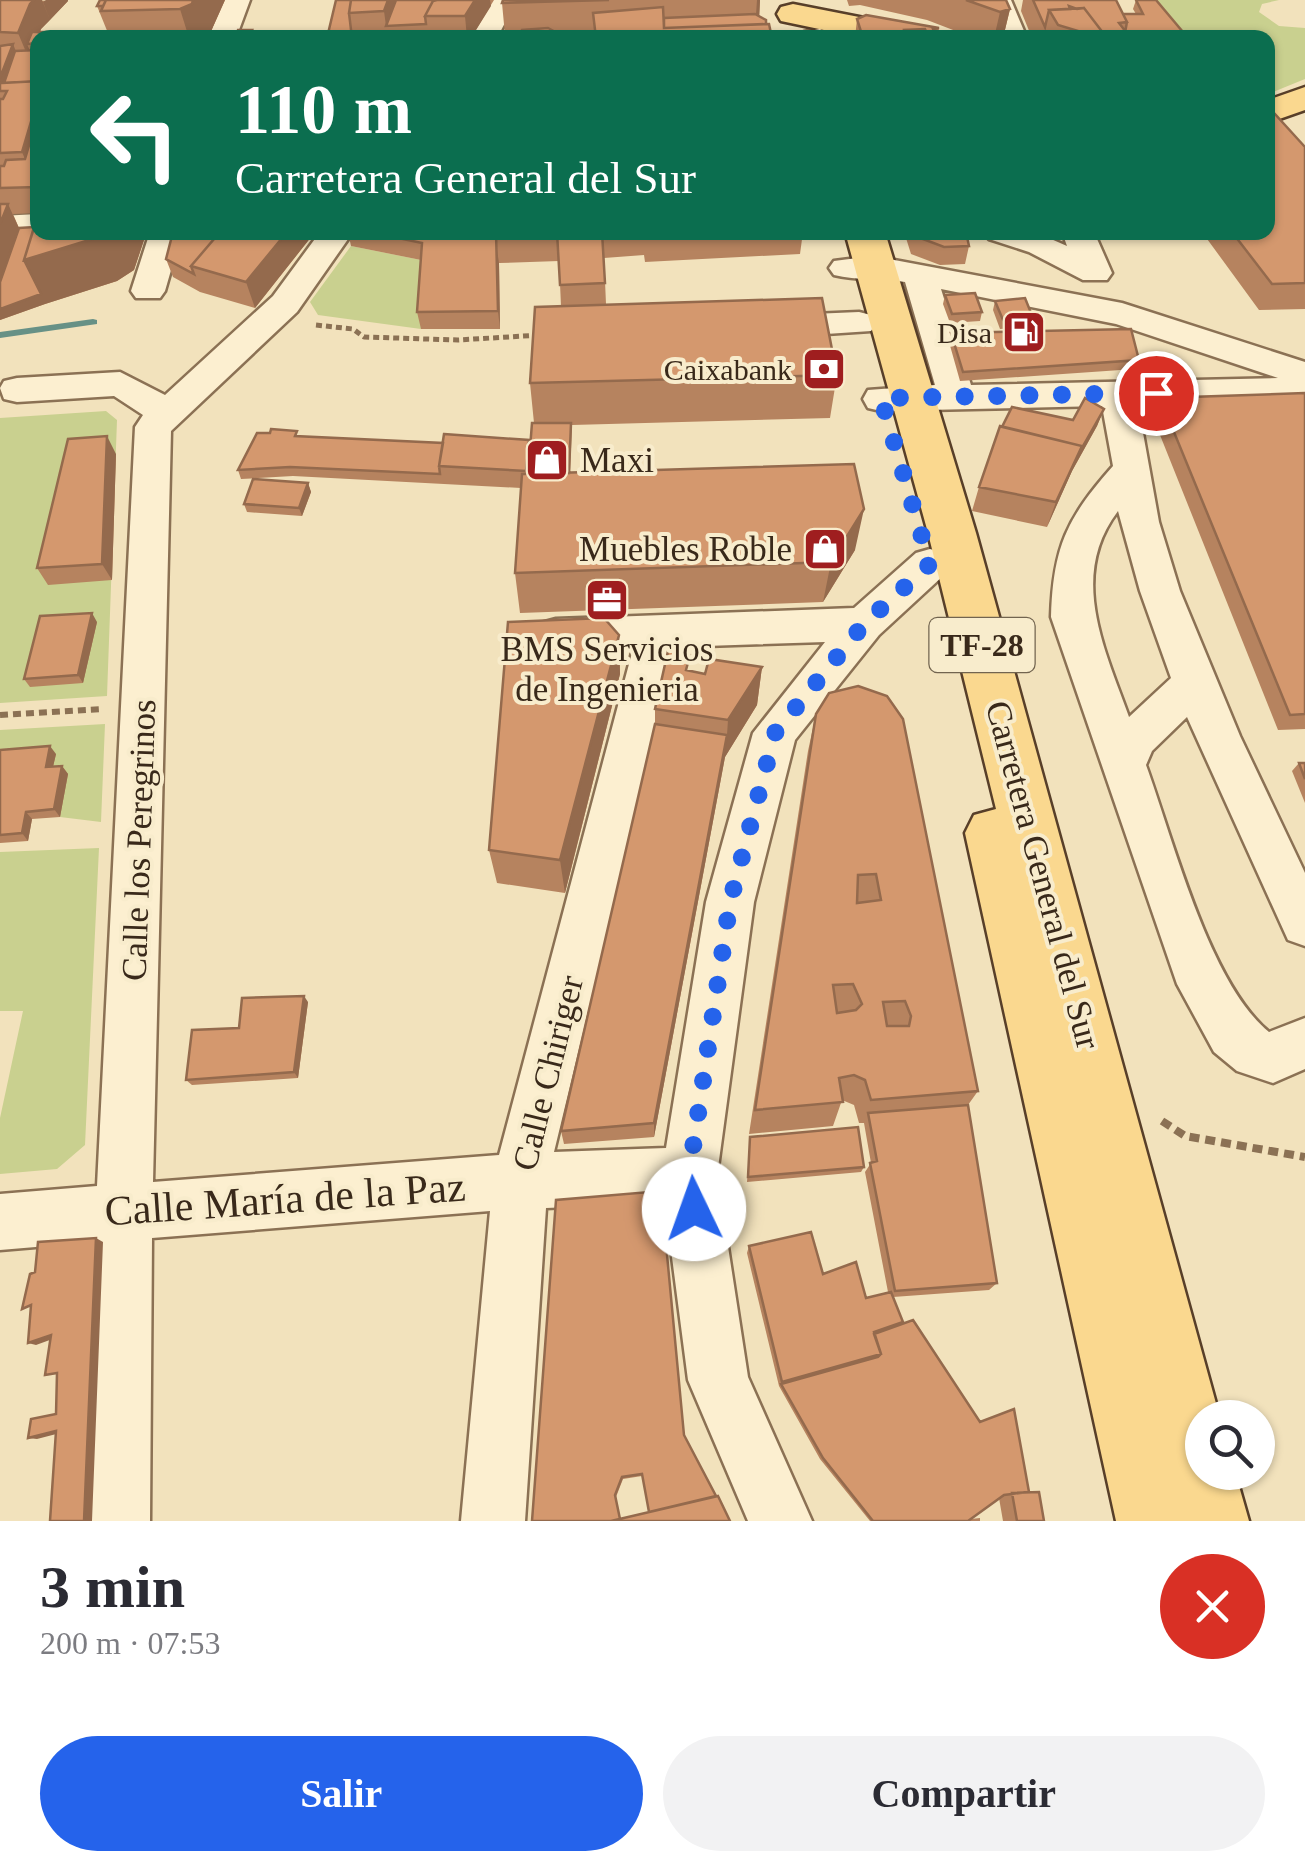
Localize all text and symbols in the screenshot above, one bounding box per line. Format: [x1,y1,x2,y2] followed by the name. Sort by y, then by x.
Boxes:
[70,70,200,200] icon: left
[235,71,412,148] text: 110 m
[235,153,696,203] text: Carretera General del Sur
[1001,309,1047,355] fuel station icon: Disa
[937,316,992,349] place label: Disa
[801,346,847,392] bank icon: Caixabank
[1114,351,1199,436] pin
[664,353,792,386] place label: Caixabank
[1129,366,1184,421] icon: arrive
[524,437,570,483] shop icon: Maxi
[580,441,654,480] place label: Maxi
[802,526,848,572] shop icon: Muebles Roble
[579,530,792,569] place label: Muebles Roble
[584,577,630,623] office icon: BMS Servicios de Ingenieria
[930,618,1034,672] road number: TF-28
[501,630,713,709] place label: BMS Servicios de Ingenieria
[978,697,1108,1054] street label: Carretera General del Sur
[115,698,163,982] street label: Calle los Peregrinos
[505,971,591,1174] street label: Calle Chiriger
[642,1157,746,1261] position arrow
[103,1163,467,1235] street label: Calle María de la Paz
[1185,1400,1275,1490] map controls
[1185,1400,1275,1490] button: search
[40,1554,185,1620] text: 3 min
[1160,1554,1265,1659] button: close
[40,1625,220,1661] text: 200 m · 07:53
[40,1736,643,1851] button: Salir
[663,1736,1265,1851] button: Compartir

